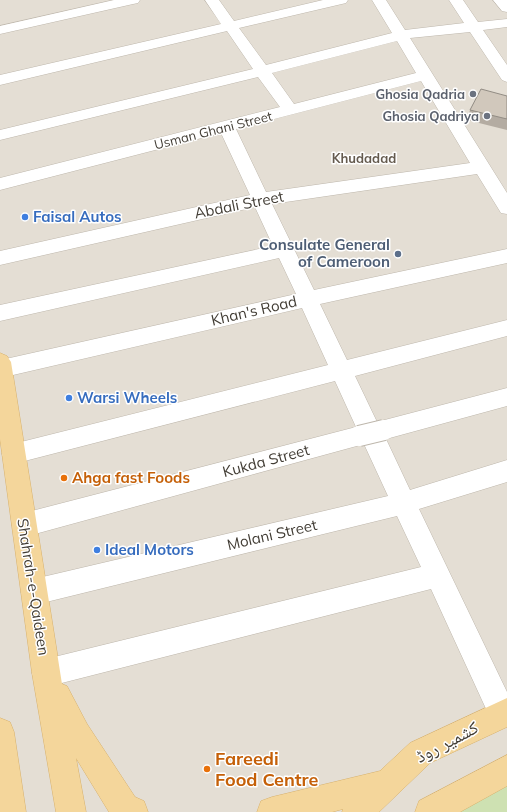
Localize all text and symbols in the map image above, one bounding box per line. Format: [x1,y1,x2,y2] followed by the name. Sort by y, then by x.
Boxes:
[375,86,465,102] place label: Ghosia Qadria
[468,89,478,99] marker: Ghosia Qadria
[152,107,274,152] street label: Usman Ghani Street
[382,108,479,125] place label: Ghosia Qadriya
[482,111,492,121] marker: Ghosia Qadriya
[332,150,396,166] district label: Khudadad
[193,187,285,222] street label: Abdali Street
[33,207,122,226] place label: Faisal Autos
[20,212,30,222] marker: Faisal Autos
[259,235,390,271] place label: Consulate General of Cameroon
[393,249,403,259] marker: Consulate General of Cameroon
[209,291,299,330] street label: Khan's Road
[77,388,177,407] place label: Warsi Wheels
[64,393,74,403] marker: Warsi Wheels
[220,440,311,481] street label: Kukda Street
[72,468,190,487] place label: Ahga fast Foods
[59,473,69,483] marker: Ahga fast Foods
[225,515,319,554] street label: Molani Street
[13,517,54,657] street label: Shahrah-e-Qaideen
[105,540,194,559] place label: Ideal Motors
[92,545,102,555] marker: Ideal Motors
[411,715,483,768] street label: کشمیر روڈ
[215,747,319,791] place label: Fareedi Food Centre
[202,764,212,774] marker: Fareedi Food Centre

